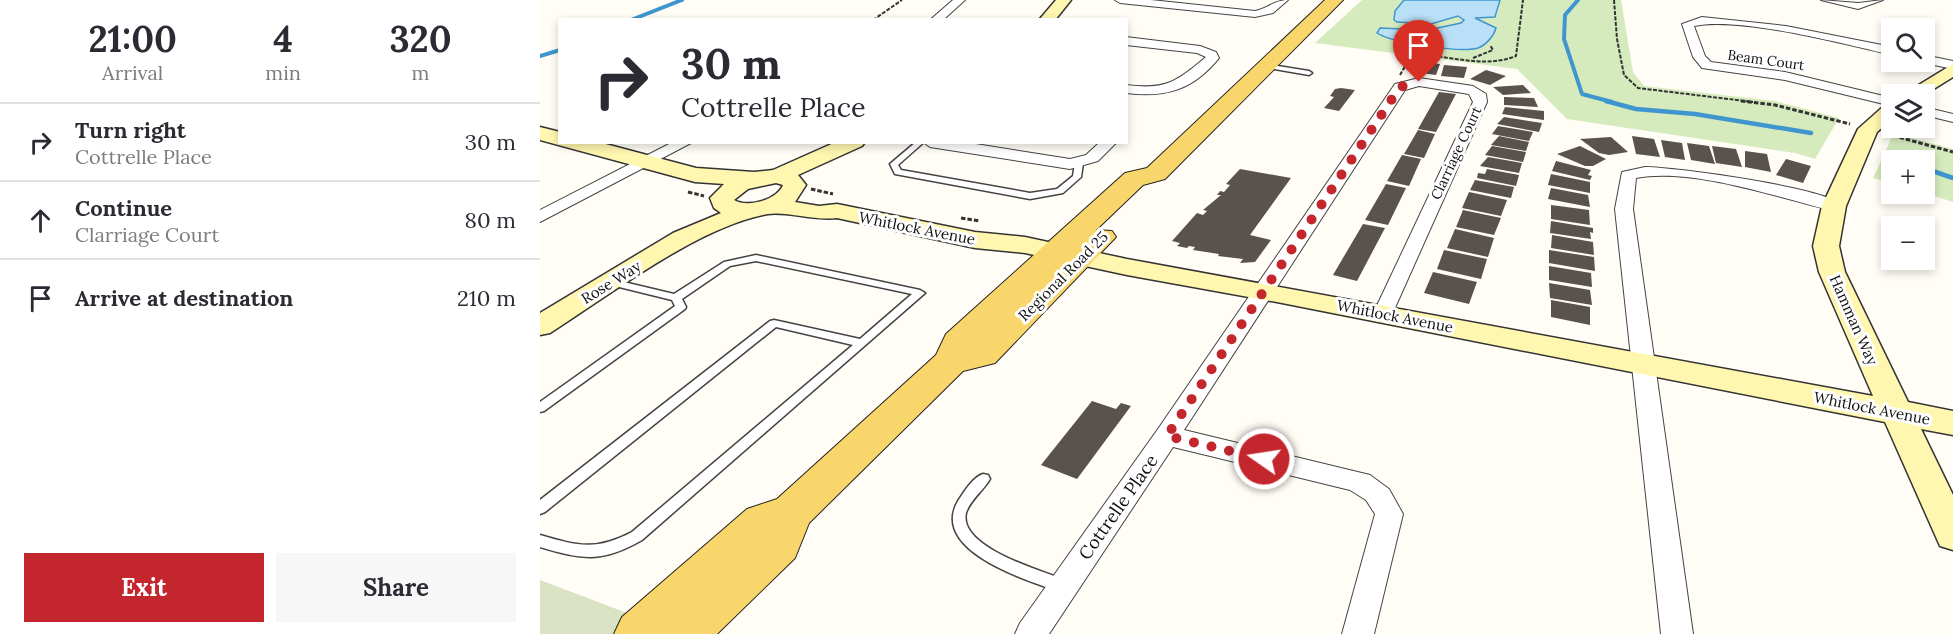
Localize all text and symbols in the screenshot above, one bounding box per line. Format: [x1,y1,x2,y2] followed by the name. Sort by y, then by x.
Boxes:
[88,16,177,62] text: 21:00
[273,16,293,62] text: 4
[389,16,452,62] text: 320
[1881,18,1935,270] map controls
[1881,18,1935,72] button: search
[1393,20,1444,82] pin
[1402,29,1435,62] icon: arrive
[681,37,781,91] text: 30 m
[582,42,660,120] icon: right
[1726,46,1806,74] street label: Beam Court
[102,60,163,85] text: Arrival
[265,60,301,85] text: min
[412,60,429,85] text: m
[1881,84,1935,138] button: layers
[681,90,866,124] text: Cottrelle Place
[1427,103,1486,203] street label: Clarriage Court
[75,116,186,144] text: Turn right
[24,126,57,159] icon: right
[465,128,516,156] text: 30 m
[75,144,212,169] text: Cottrelle Place
[1881,150,1935,204] button: +
[75,194,172,222] text: Continue
[24,204,57,237] icon: ahead
[465,206,516,234] text: 80 m
[857,207,977,249] street label: Whitlock Avenue
[1881,216,1935,270] button: −
[75,222,219,247] text: Clarriage Court
[1014,227,1112,325] street label: Regional Road 25
[578,256,644,308] street label: Rose Way
[1826,272,1882,368] street label: Hamman Way
[24,282,57,315] icon: arrive
[75,284,293,312] text: Arrive at destination
[457,284,516,312] text: 210 m
[1335,295,1455,337] street label: Whitlock Avenue
[1812,387,1932,429] street label: Whitlock Avenue
[1232,427,1296,491] position arrow
[1073,450,1163,564] street label: Cottrelle Place
[24,553,264,622] button: Exit
[276,553,516,622] button: Share

